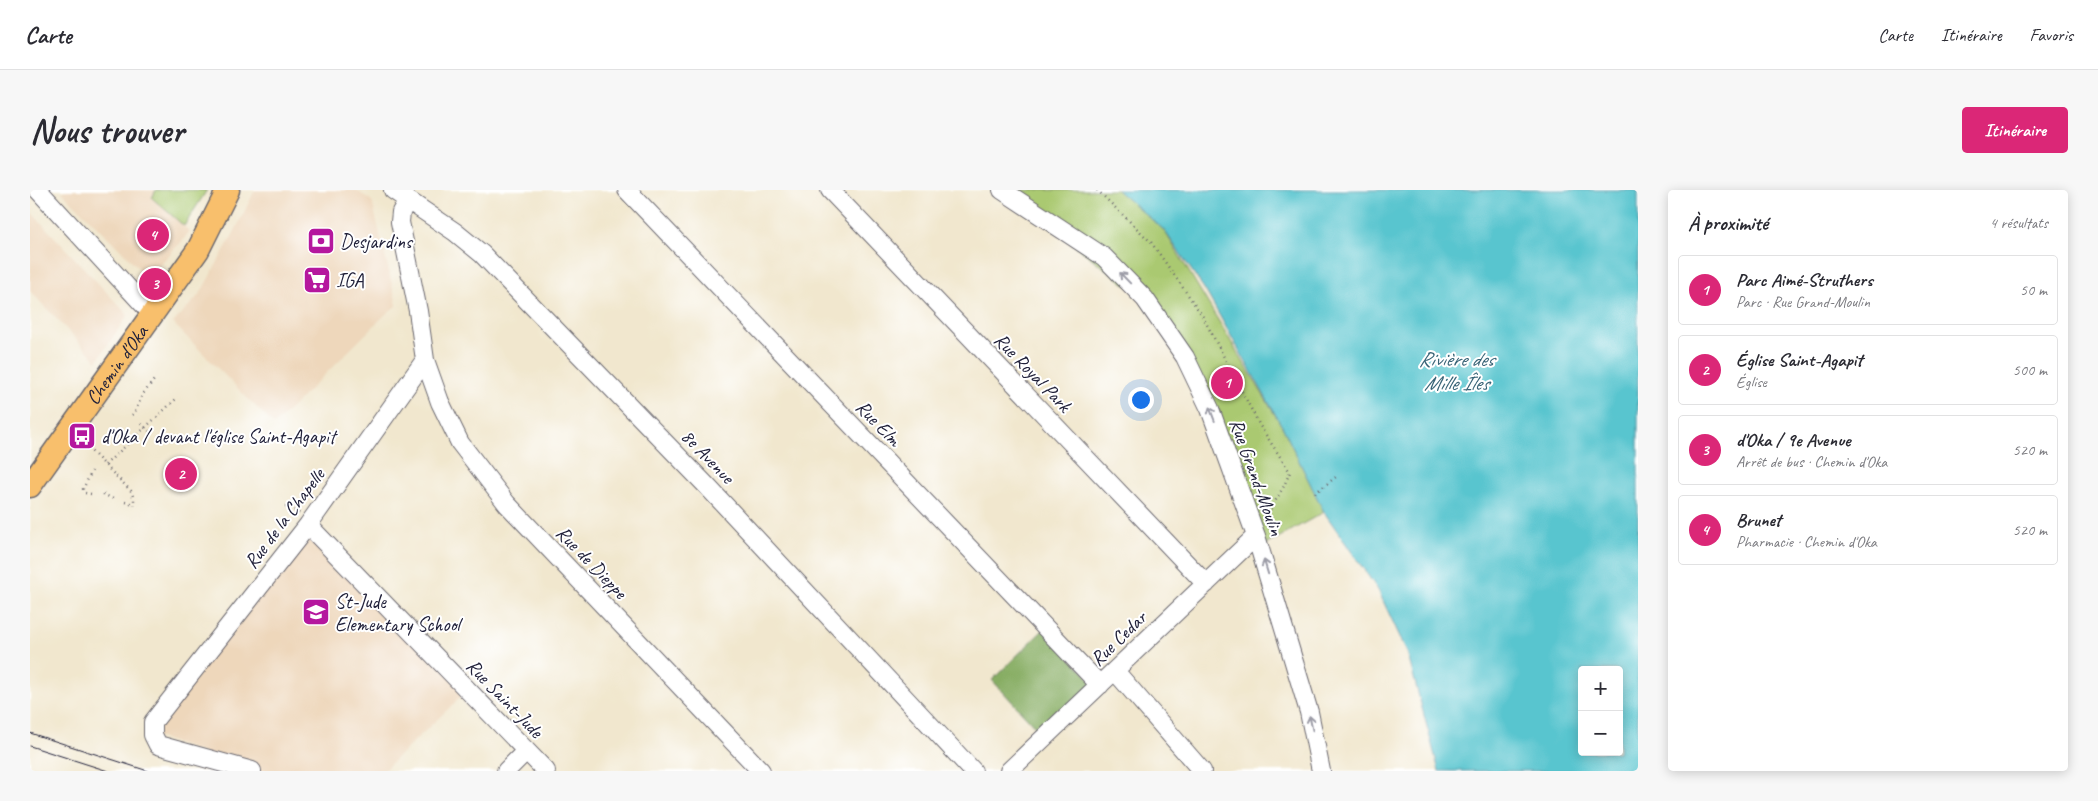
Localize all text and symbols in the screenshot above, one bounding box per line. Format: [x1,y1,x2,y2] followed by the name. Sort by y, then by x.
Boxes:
[25,20,72,50] text: Carte
[1878,24,1913,46] text: Carte
[1941,24,2002,46] text: Itinéraire
[2030,24,2073,46] text: Favoris
[1962,107,2068,153] button: Itinéraire
[30,108,184,153] text: Nous trouver
[1688,210,1768,236] text: À proximité
[1989,213,2048,233] text: 4 résultats
[137,216,169,254] pin: 4
[306,226,336,256] bank icon: Desjardins
[340,229,414,254] place label: Desjardins
[139,265,171,303] pin: 3
[302,265,332,295] supermarket icon: IGA
[336,268,365,293] place label: IGA
[1736,268,1873,292] text: Parc Aimé-Struthers
[1119,273,1131,285] one-way arrow
[1701,280,1709,300] text: 1
[2020,280,2047,300] text: 50 m
[1736,292,1870,312] text: Parc · Rue Grand-Moulin
[80,319,154,409] street label: Chemin d'Oka
[989,327,1078,418] street label: Rue Royal Park
[1419,346,1497,396] water label: Rivière des Mille Îles
[1736,348,1863,372] text: Église Saint-Agapit
[1701,360,1709,380] text: 2
[2013,360,2047,380] text: 500 m
[1211,364,1243,402] pin: 1
[1736,372,1767,392] text: Église
[1128,387,1154,413] your location
[851,395,908,453] street label: Rue Elm
[1207,407,1216,422] one-way arrow
[1224,415,1290,540] street label: Rue Grand-Moulin
[67,421,97,451] bus stop icon: d'Oka / devant l'église Saint-Agapit
[101,424,339,449] place label: d'Oka / devant l'église Saint-Agapit
[676,424,741,490] street label: 8e Avenue
[1736,428,1850,452] text: d'Oka / 9e Avenue
[1701,440,1709,460] text: 3
[2013,440,2047,460] text: 520 m
[1736,452,1887,472] text: Arrêt de bus · Chemin d'Oka
[165,455,197,493] pin: 2
[239,462,331,573] street label: Rue de la Chapelle
[1736,508,1781,532] text: Brunet
[1701,520,1709,540] text: 4
[2013,520,2047,540] text: 520 m
[551,521,634,605] street label: Rue de Dieppe
[1736,532,1877,552] text: Pharmacie · Chemin d'Oka
[1260,560,1270,576] one-way arrow
[335,589,463,637] place label: St-Jude Elementary School
[301,597,331,627] school or university icon: St-Jude Elementary School
[1085,604,1153,671] street label: Rue Cedar
[461,654,549,744] street label: Rue Saint-Jude
[1578,666,1623,756] map controls
[1578,666,1623,711] button: +
[1578,711,1623,756] button: −
[1306,716,1316,732] one-way arrow

